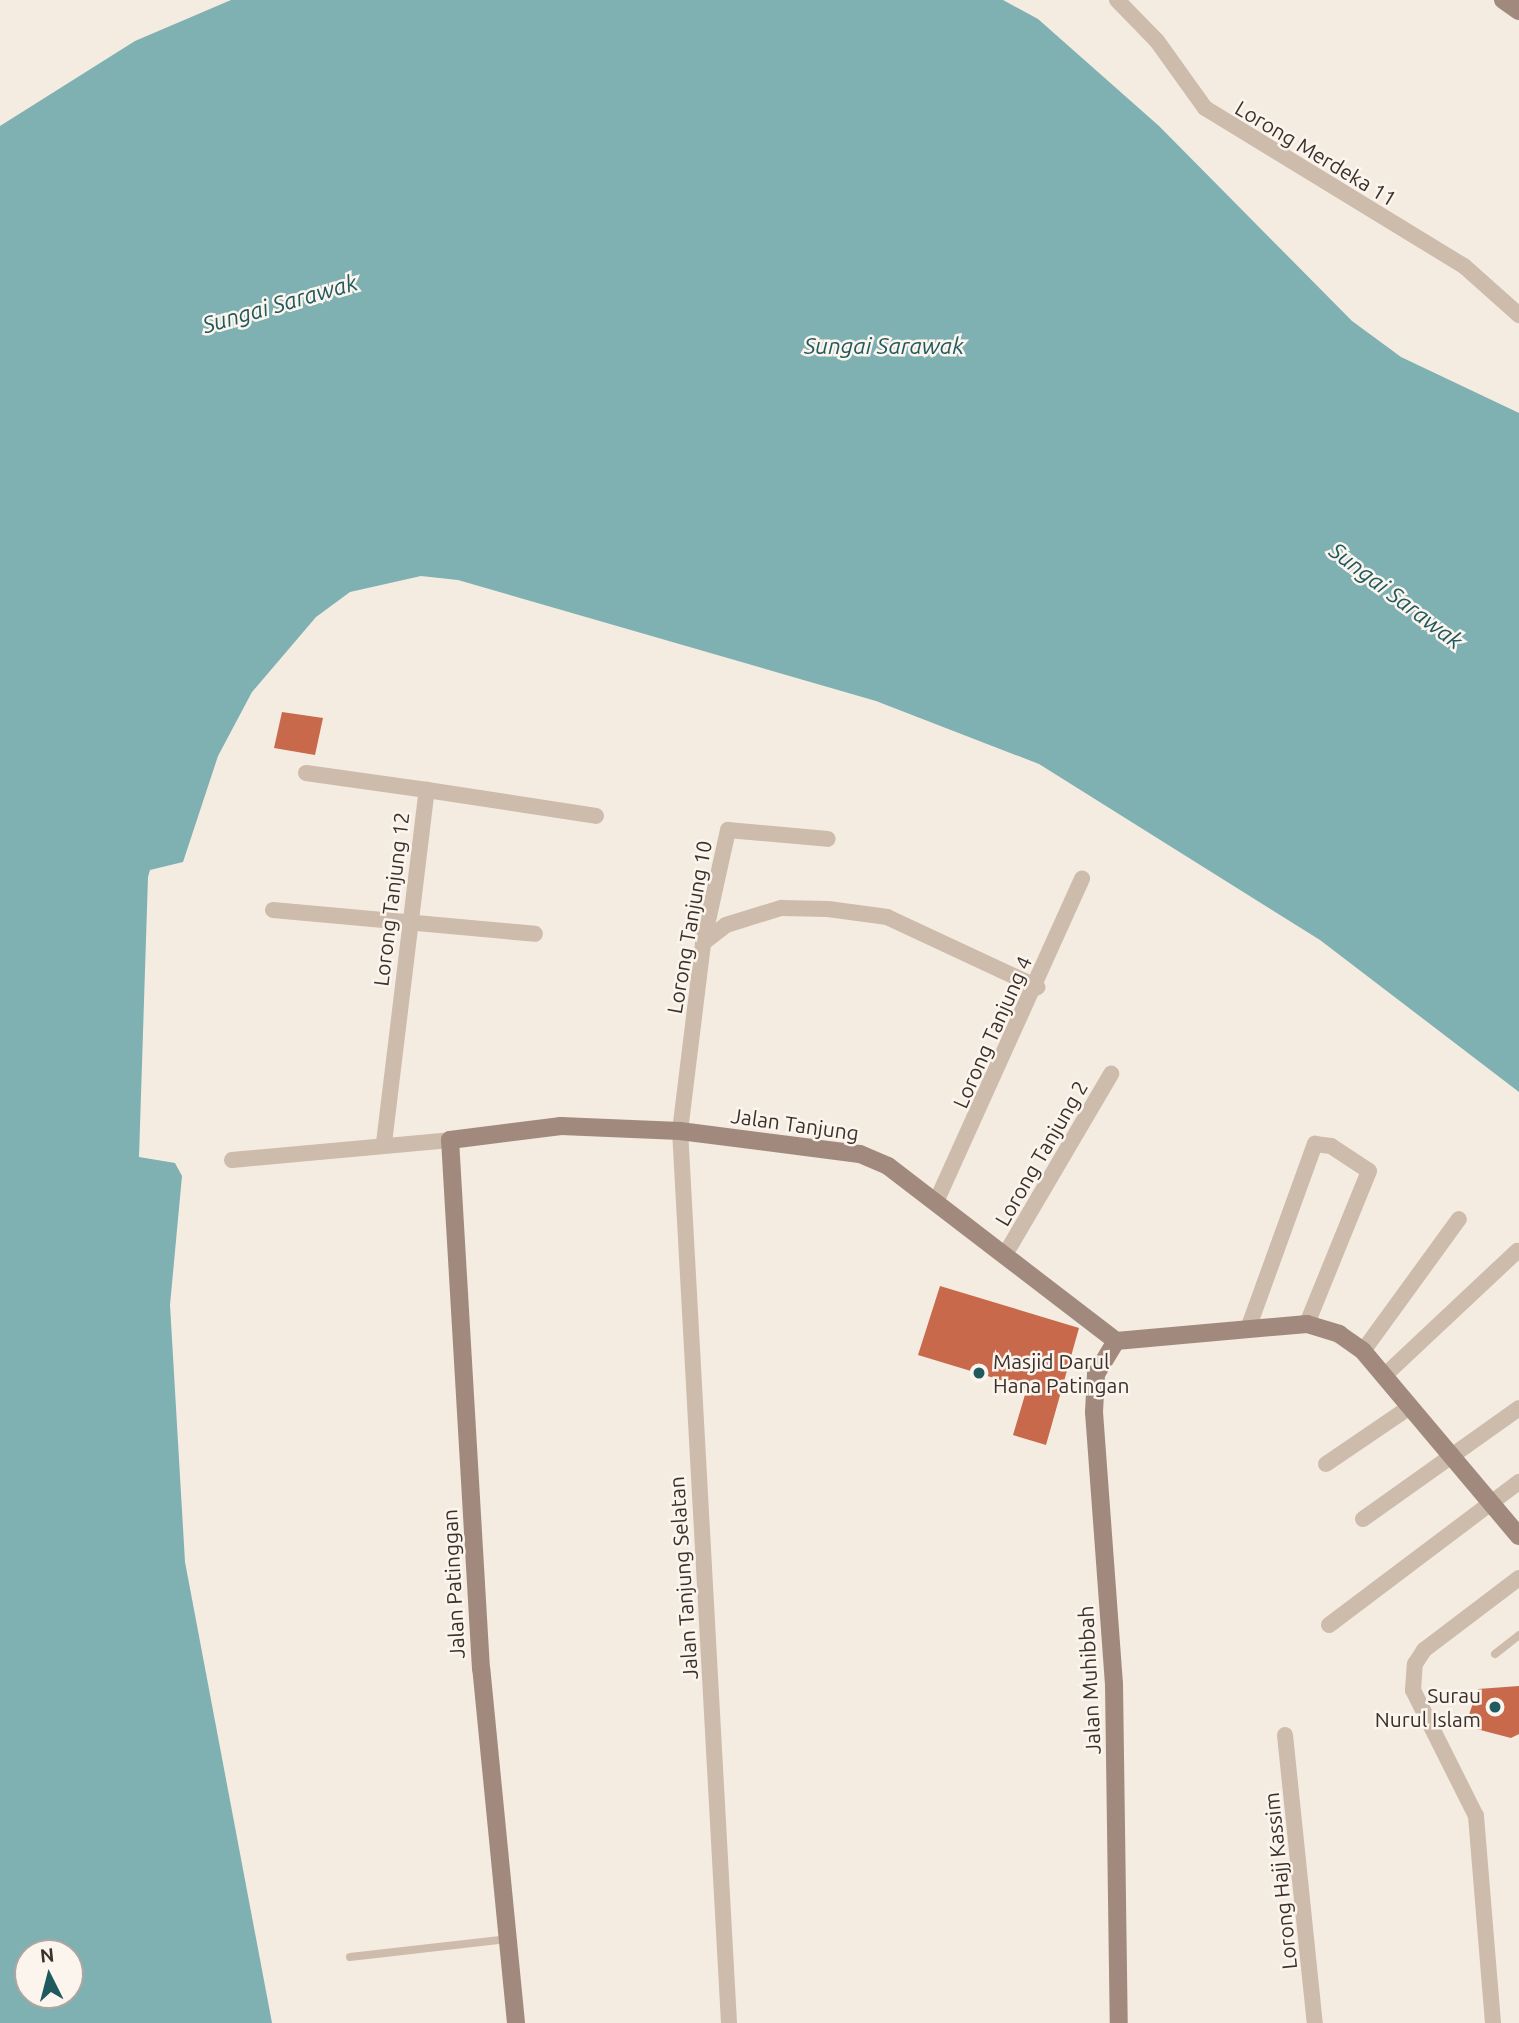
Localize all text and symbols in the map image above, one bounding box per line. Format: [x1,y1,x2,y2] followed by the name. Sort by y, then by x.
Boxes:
[1231,95,1401,211] street label: Lorong Merdeka 11
[199,269,361,339] water label: Sungai Sarawak
[804,332,964,360] water label: Sungai Sarawak
[1324,537,1468,655] water label: Sungai Sarawak
[368,810,414,988] street label: Lorong Tanjung 12
[661,838,717,1016] street label: Lorong Tanjung 10
[947,952,1037,1112] street label: Lorong Tanjung 4
[989,1076,1093,1230] street label: Lorong Tanjung 2
[729,1103,861,1145] street label: Jalan Tanjung
[993,1348,1129,1398] place label: Masjid Darul Hana Patingan
[971,1365,987,1381] marker: Masjid Darul Hana Patingan
[663,1475,703,1681] street label: Jalan Tanjung Selatan
[436,1509,470,1659] street label: Jalan Patinggan
[1073,1605,1105,1755] street label: Jalan Muhibbah
[1375,1682,1481,1732] place label: Surau Nurul Islam
[1487,1699,1503,1715] marker: Surau Nurul Islam
[1258,1791,1302,1971] street label: Lorong Hajj Kassim
[14,1939,84,2009] north arrow
[39,1943,55,1967] text: N

